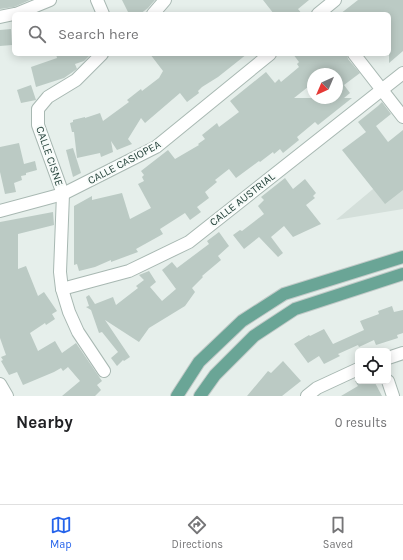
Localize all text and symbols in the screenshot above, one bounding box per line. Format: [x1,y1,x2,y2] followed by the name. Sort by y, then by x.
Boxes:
[12,12,391,56] search box
[26,23,48,45] icon: search
[58,25,139,43] text: Search here
[307,68,343,104] north arrow
[33,125,66,188] street label: CALLE CISNE
[86,137,163,187] street label: CALLE CASIOPEA
[207,169,278,229] street label: CALLE AUSTRIAL
[355,348,391,384] map controls
[355,348,391,384] button: locate
[16,412,73,432] text: Nearby
[335,415,387,430] text: 0 results
[50,514,72,551] tab: Map
[171,514,223,551] tab: Directions
[323,514,353,551] tab: Saved

